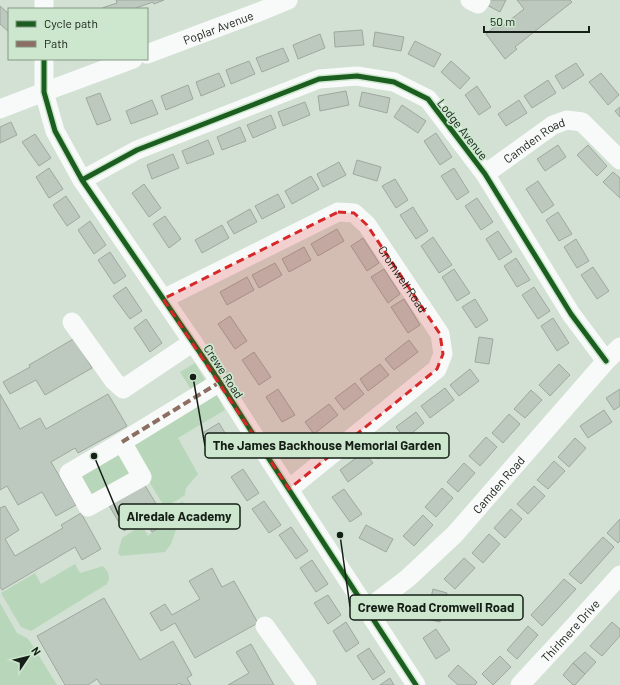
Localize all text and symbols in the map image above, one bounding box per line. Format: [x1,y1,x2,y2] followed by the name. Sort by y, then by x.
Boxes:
[8,8,148,60] legend
[181,8,255,47] street label: Poplar Avenue
[484,8,589,34] scale bar
[490,14,515,28] text: 50 m
[44,16,98,30] text: Cycle path
[44,36,68,50] text: Path
[435,96,491,162] street label: Lodge Avenue
[501,114,567,166] street label: Camden Road
[376,243,430,315] street label: Cromwell Road
[201,341,247,401] street label: Crewe Road
[205,433,449,458] callout: The James Backhouse Memorial Garden
[213,437,441,453] text: The James Backhouse Memorial Garden
[469,453,527,516] street label: Camden Road
[119,504,240,529] callout: Airedale Academy
[127,508,232,524] text: Airedale Academy
[350,595,523,620] callout: Crewe Road Cromwell Road
[538,596,602,665] street label: Thirlmere Drive
[358,599,514,615] text: Crewe Road Cromwell Road
[8,637,48,677] north arrow
[29,644,44,658] text: N

